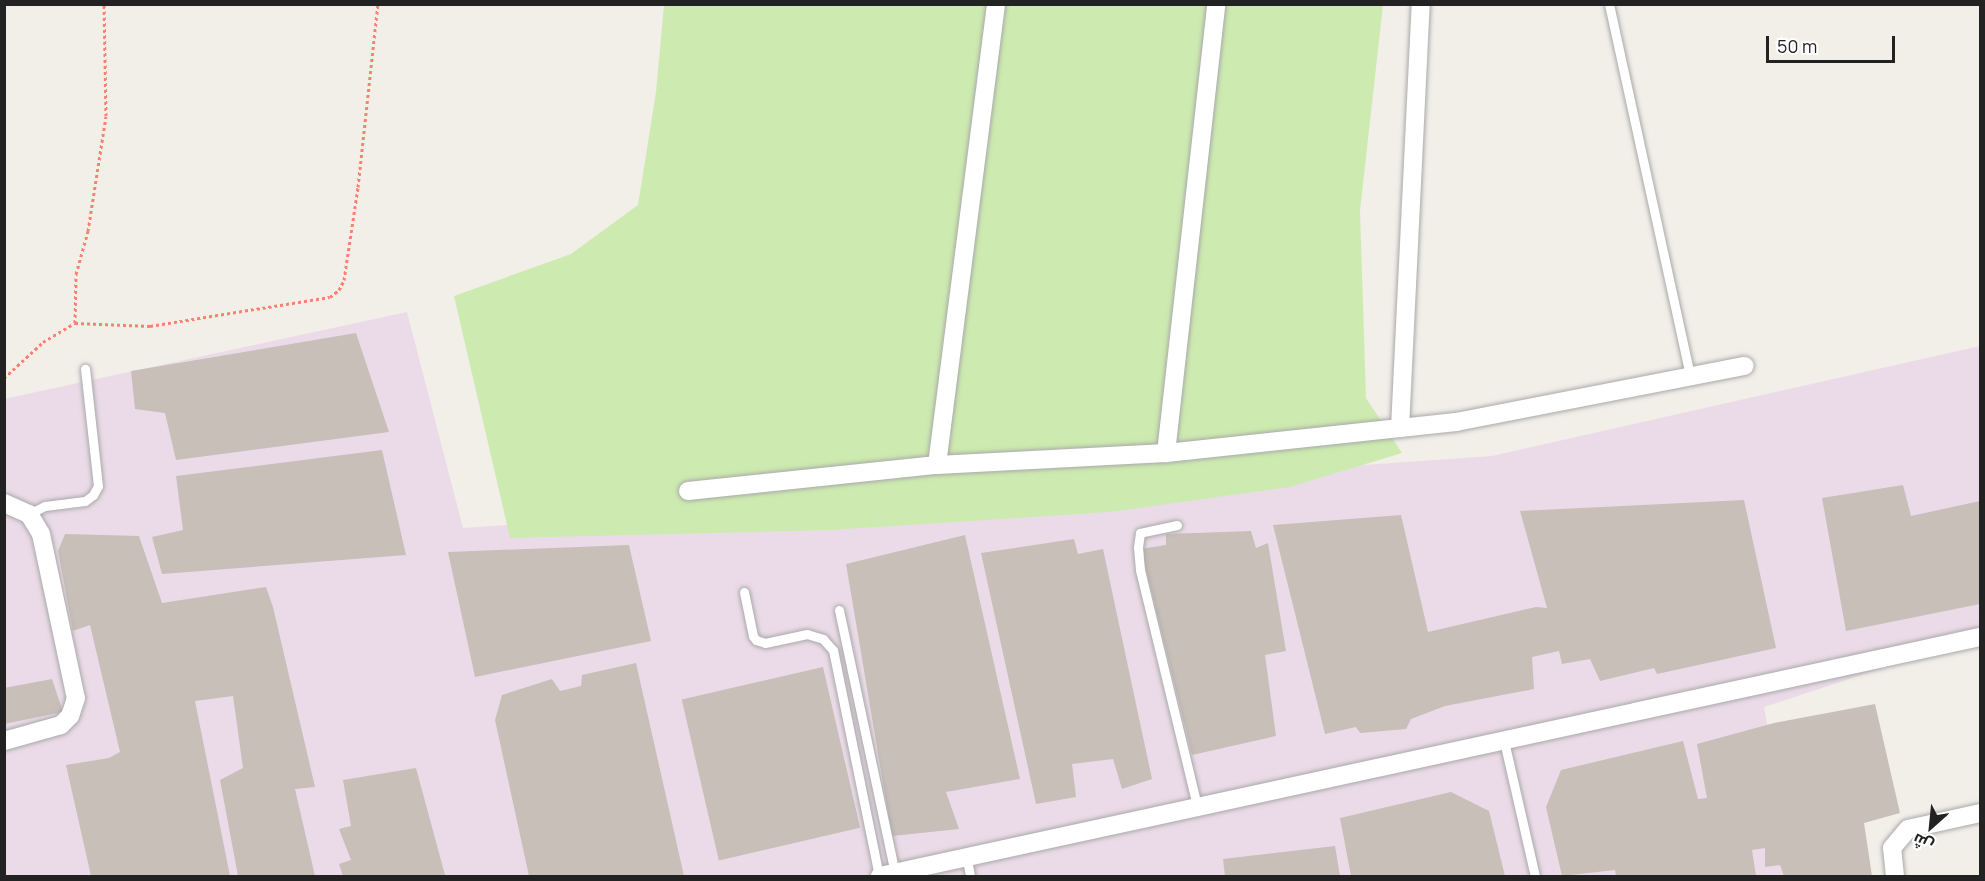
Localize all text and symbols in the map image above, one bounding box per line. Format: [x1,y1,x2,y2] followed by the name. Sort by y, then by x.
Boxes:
[1769,24,1898,62] scale bar
[1777,34,1817,58] text: 50 m
[1901,797,1961,857] north arrow
[1909,829,1937,857] text: ش

